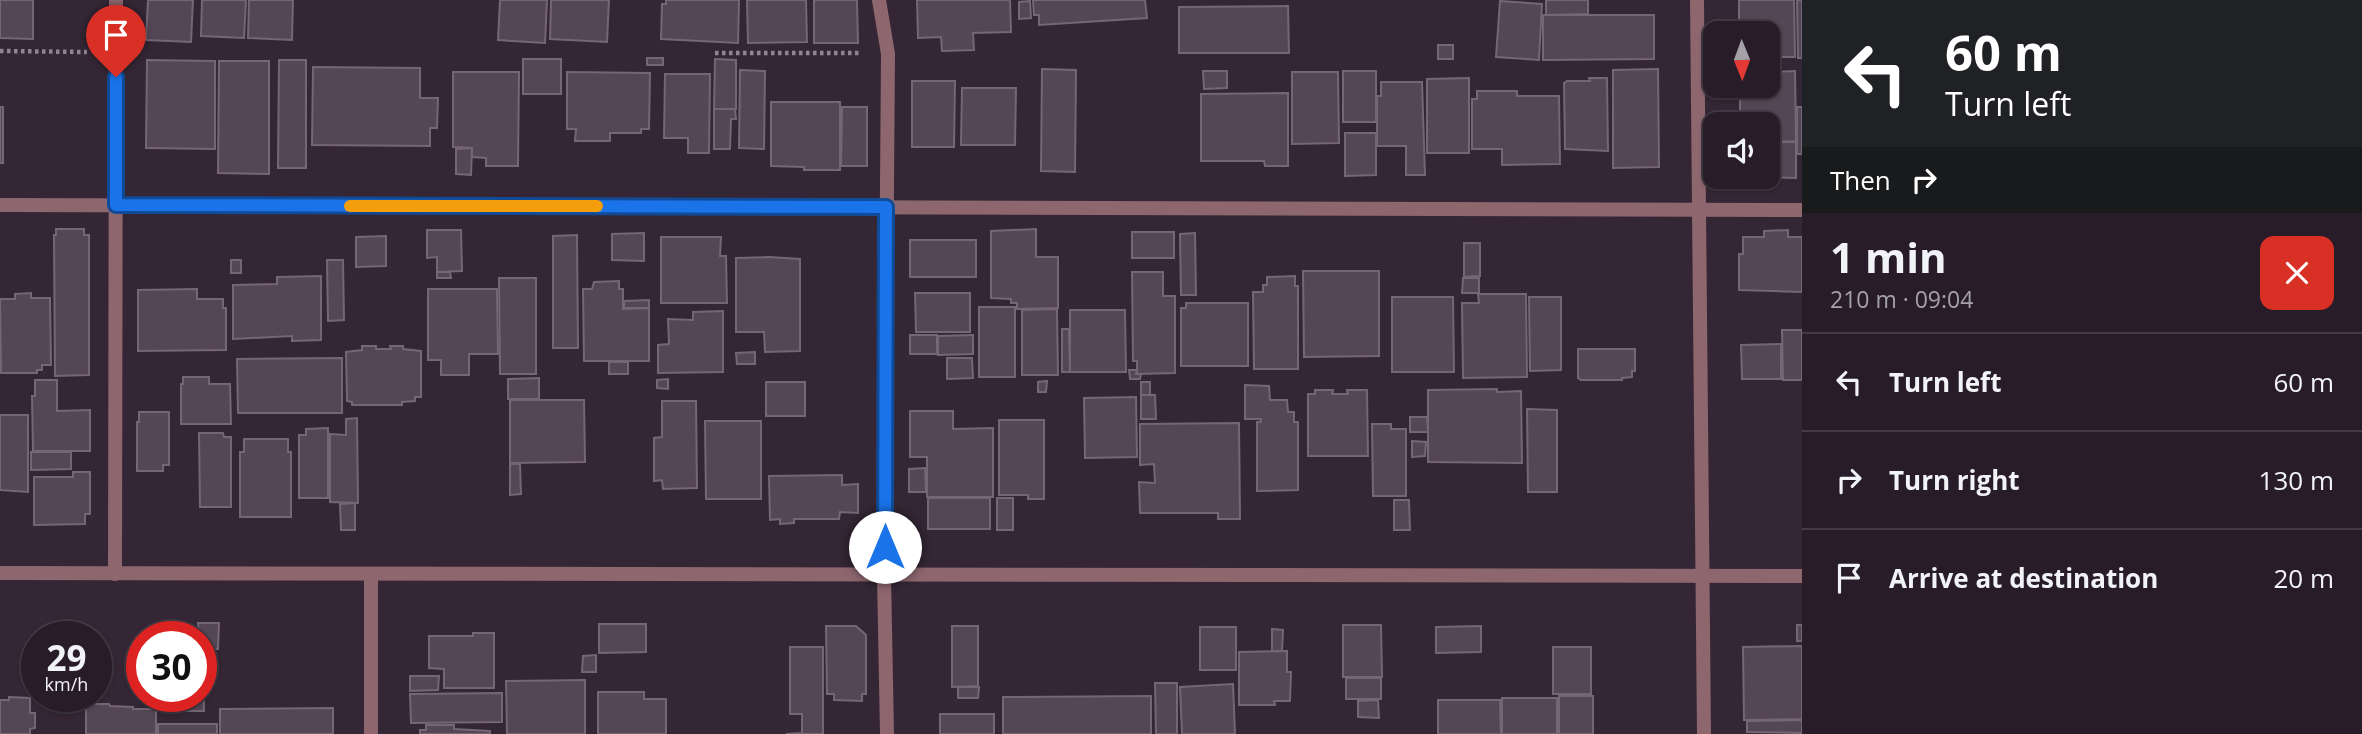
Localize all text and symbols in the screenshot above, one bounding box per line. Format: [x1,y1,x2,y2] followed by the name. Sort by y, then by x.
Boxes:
[86,5,146,77] pin
[97,16,135,54] icon: arrive
[1945,19,2062,85] text: 60 m
[1703,21,1780,98] north arrow
[1703,21,1780,189] map controls
[1830,28,1921,119] icon: left
[1945,82,2071,125] text: Turn left
[1703,112,1780,189] button: sound
[1905,161,1943,199] icon: right
[1830,162,1891,198] text: Then
[1830,228,1947,285] text: 1 min
[2260,236,2334,310] button: close
[1830,283,1973,315] text: 210 m · 09:04
[1830,363,1868,401] icon: left
[1889,364,2001,400] text: Turn left
[2273,364,2334,400] text: 60 m
[1830,461,1868,499] icon: right
[1889,462,2020,498] text: Turn right
[2259,462,2334,498] text: 130 m
[848,510,922,584] position arrow
[1830,559,1868,597] icon: arrive
[1889,560,2158,596] text: Arrive at destination
[2273,560,2334,596] text: 20 m
[126,621,217,712] speed limit sign: 30
[46,634,87,681] text: 29
[45,672,88,696] text: km/h

